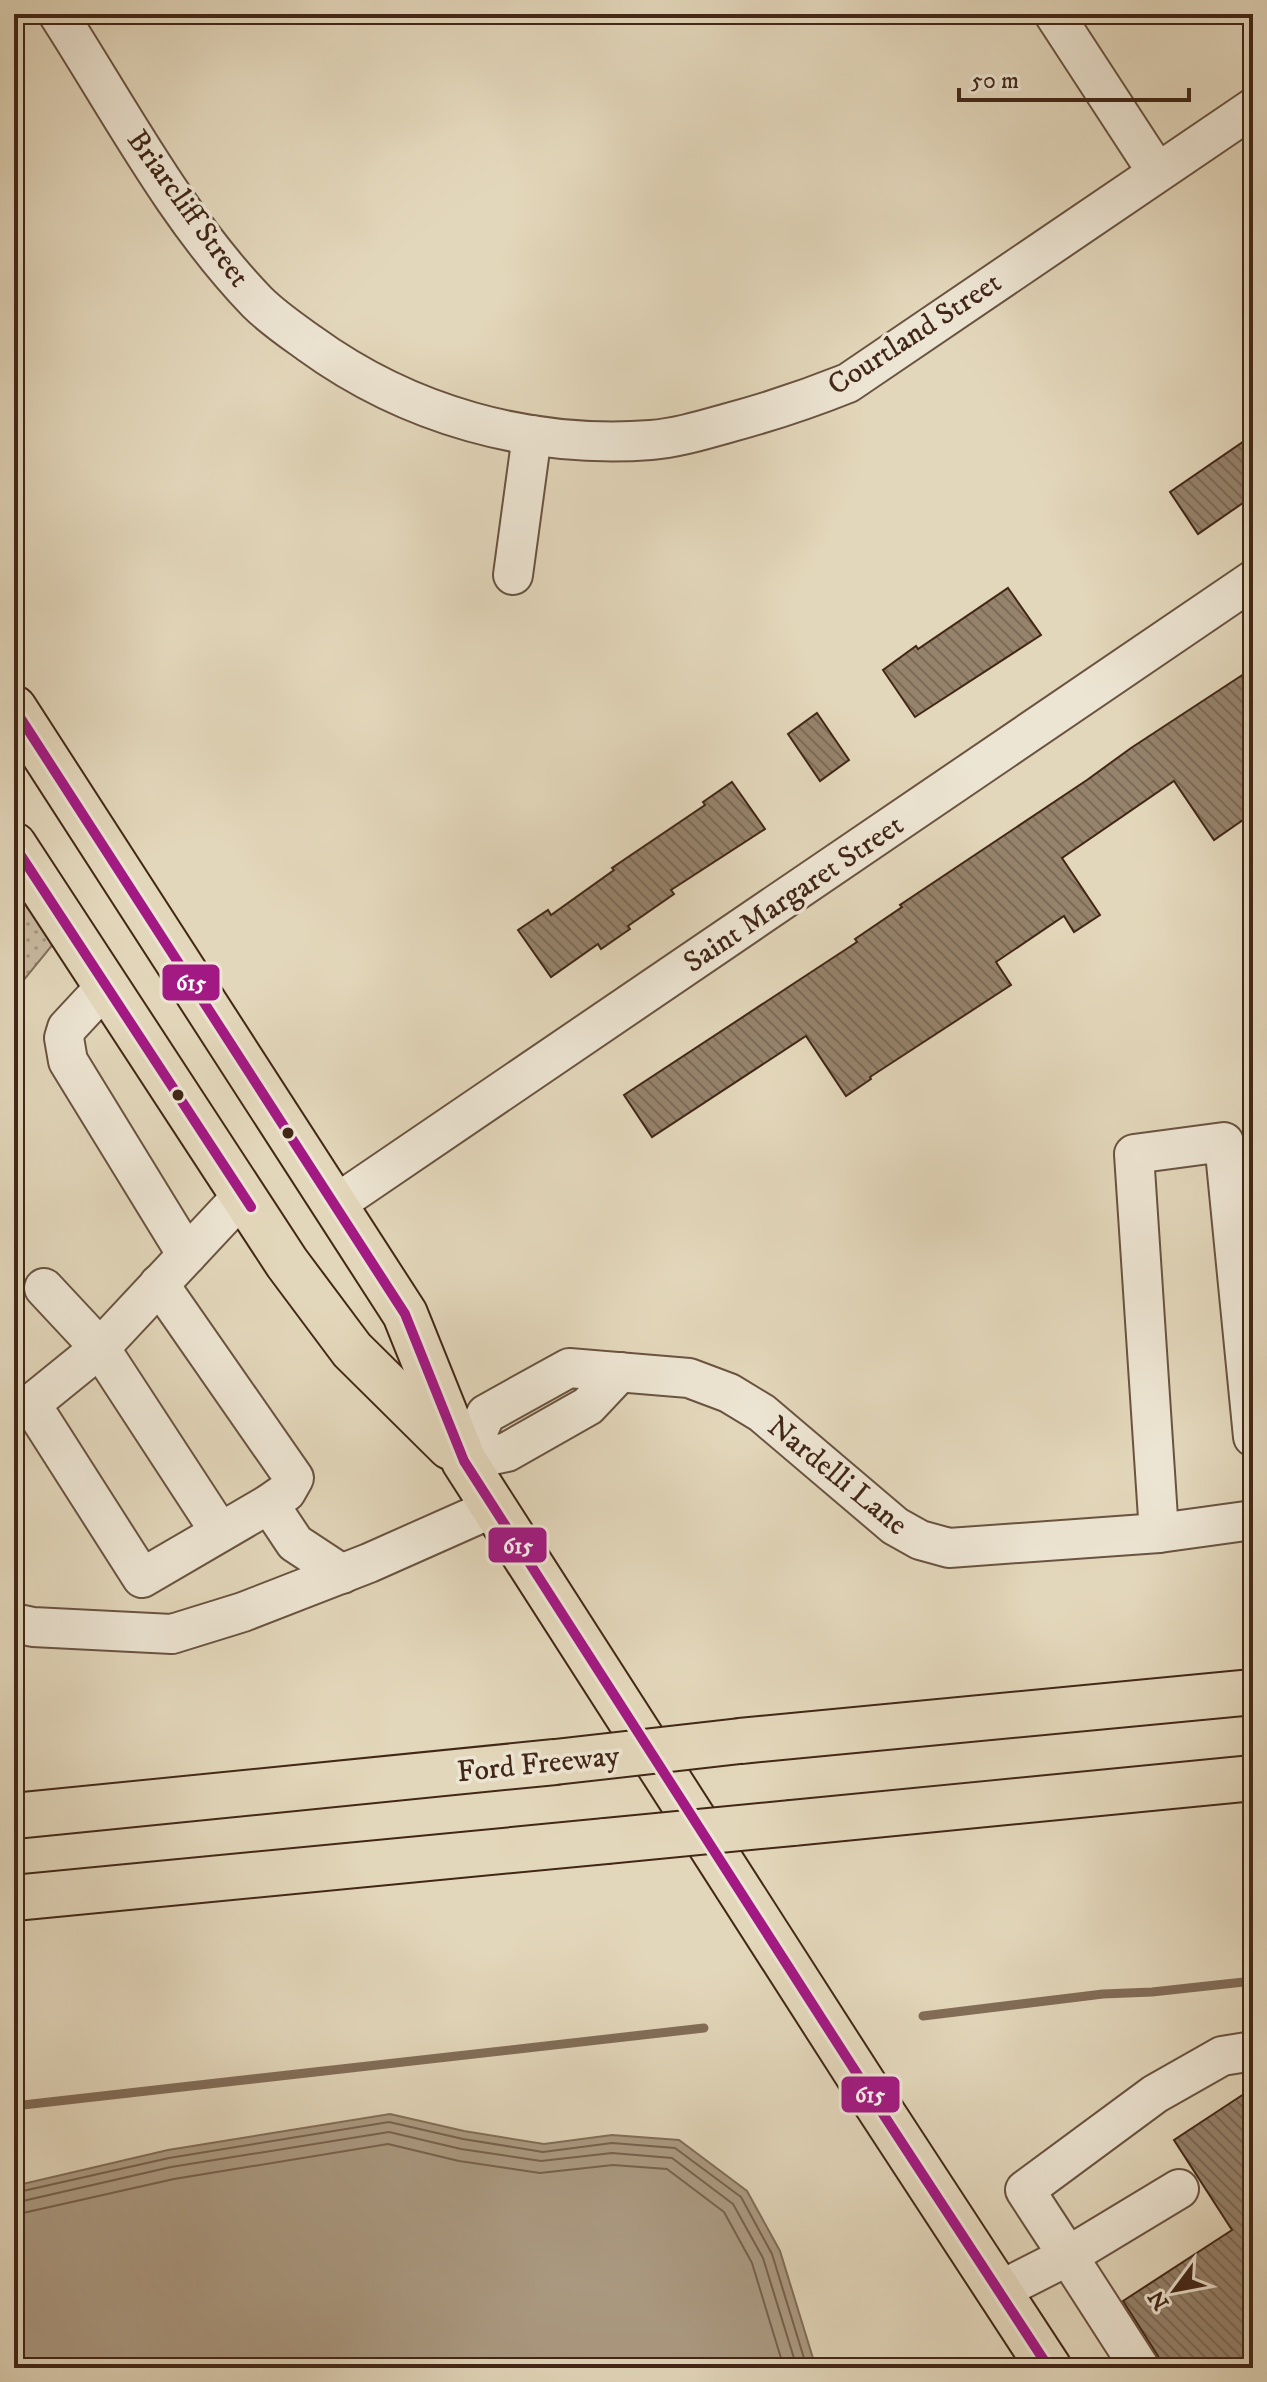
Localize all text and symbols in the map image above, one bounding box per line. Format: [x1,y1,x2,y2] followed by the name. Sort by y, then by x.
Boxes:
[959,52,1189,102] scale bar
[971,66,1019,96] text: 50 m
[118,123,257,295] street label: Briarcliff Street
[821,264,1009,404] street label: Courtland Street
[677,807,911,981] street label: Saint Margaret Street
[161,963,221,1002] line badge: 615
[176,970,206,997] text: 615
[170,1087,186,1103] unlabelled marker
[280,1125,296,1141] unlabelled marker
[759,1408,915,1544] street label: Nardelli Lane
[487,1526,548,1564] line badge: 615
[503,1533,533,1560] text: 615
[455,1737,622,1791] street label: Ford Freeway
[840,2075,901,2114] line badge: 615
[855,2082,885,2109] text: 615
[1135,2250,1215,2330] north arrow
[1143,2285,1176,2315] text: N

